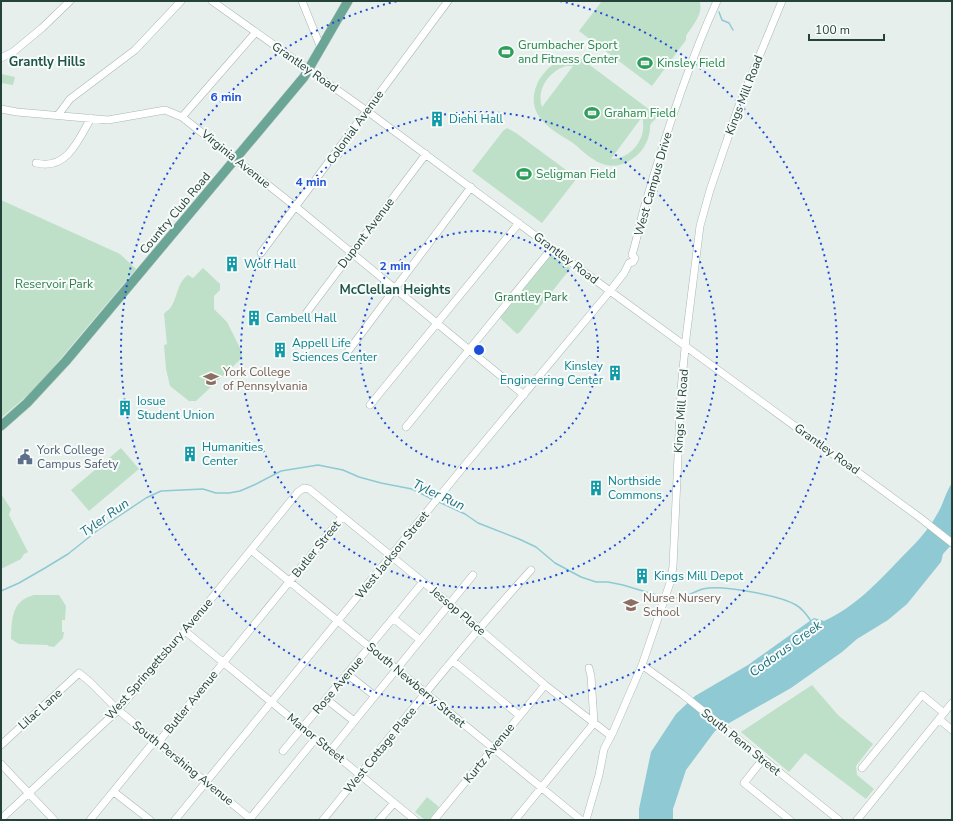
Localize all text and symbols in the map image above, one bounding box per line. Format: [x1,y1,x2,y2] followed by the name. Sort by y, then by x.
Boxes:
[809,16,884,42] scale bar
[815,22,850,38] text: 100 m
[518,37,619,67] place label: Grumbacher Sport and Fitness Center
[269,38,341,96] street label: Grantley Road
[497,43,515,61] sports icon: Grumbacher Sport and Fitness Center
[9,53,85,71] district label: Grantly Hills
[721,53,767,137] street label: Kings Mill Road
[636,54,654,72] sports icon: Kinsley Field
[657,55,725,71] place label: Kinsley Field
[323,87,387,167] street label: Colonial Avenue
[210,89,242,105] text: 6 min
[583,104,601,122] sports icon: Graham Field
[604,105,676,121] place label: Graham Field
[428,110,446,128] building icon: Diehl Hall
[449,111,504,127] place label: Diehl Hall
[197,125,274,192] street label: Virginia Avenue
[631,130,675,238] street label: West Campus Drive
[515,165,533,183] sports icon: Seligman Field
[536,166,616,182] place label: Seligman Field
[136,169,214,257] street label: Country Club Road
[295,174,327,190] text: 4 min
[334,195,398,271] street label: Dupont Avenue
[530,228,602,288] street label: Grantley Road
[223,255,241,273] building icon: Wolf Hall
[244,256,297,272] place label: Wolf Hall
[379,258,411,274] text: 2 min
[15,276,94,292] park label: Reservoir Park
[339,281,451,299] district label: McClellan Heights
[494,289,569,305] park label: Grantley Park
[245,309,263,327] building icon: Cambell Hall
[266,310,337,326] place label: Cambell Hall
[292,335,378,365] place label: Appell Life Sciences Center
[271,341,289,359] building icon: Appell Life Sciences Center
[472,343,486,357] centre of rings
[500,358,604,388] place label: Kinsley Engineering Center
[222,364,308,394] place label: York College of Pennsylvania
[606,364,624,382] building icon: Kinsley Engineering Center
[670,368,692,454] street label: Kings Mill Road
[202,370,220,388] school or university icon: York College of Pennsylvania
[137,393,215,423] place label: Iosue Student Union
[116,399,134,417] building icon: Iosue Student Union
[791,420,863,478] street label: Grantley Road
[202,439,263,469] place label: Humanities Center
[36,442,119,472] place label: York College Campus Safety
[181,445,199,463] building icon: Humanities Center
[16,448,34,466] public building icon: York College Campus Safety
[608,473,662,503] place label: Northside Commons
[410,475,468,515] water label: Tyler Run
[587,479,605,497] building icon: Northside Commons
[77,494,133,541] water label: Tyler Run
[352,507,433,602] street label: West Jackson Street
[288,517,344,581] street label: Butler Street
[633,567,651,585] building icon: Kings Mill Depot
[654,568,744,584] place label: Kings Mill Depot
[426,582,489,639] street label: Jessop Place
[643,590,722,620] place label: Nurse Nursery School
[102,595,216,723] street label: West Springettsbury Avenue
[622,596,640,614] school or university icon: Nurse Nursery School
[746,616,826,681] water label: Codorus Creek
[363,639,469,732] street label: South Newberry Street
[309,653,367,717] street label: Rose Avenue
[161,667,221,737] street label: Butler Avenue
[15,685,65,733] street label: Lilac Lane
[340,704,420,796] street label: West Cottage Place
[698,705,785,780] street label: South Penn Street
[284,710,349,767] street label: Manor Street
[129,717,237,809] street label: South Pershing Avenue
[460,720,518,786] street label: Kurtz Avenue

